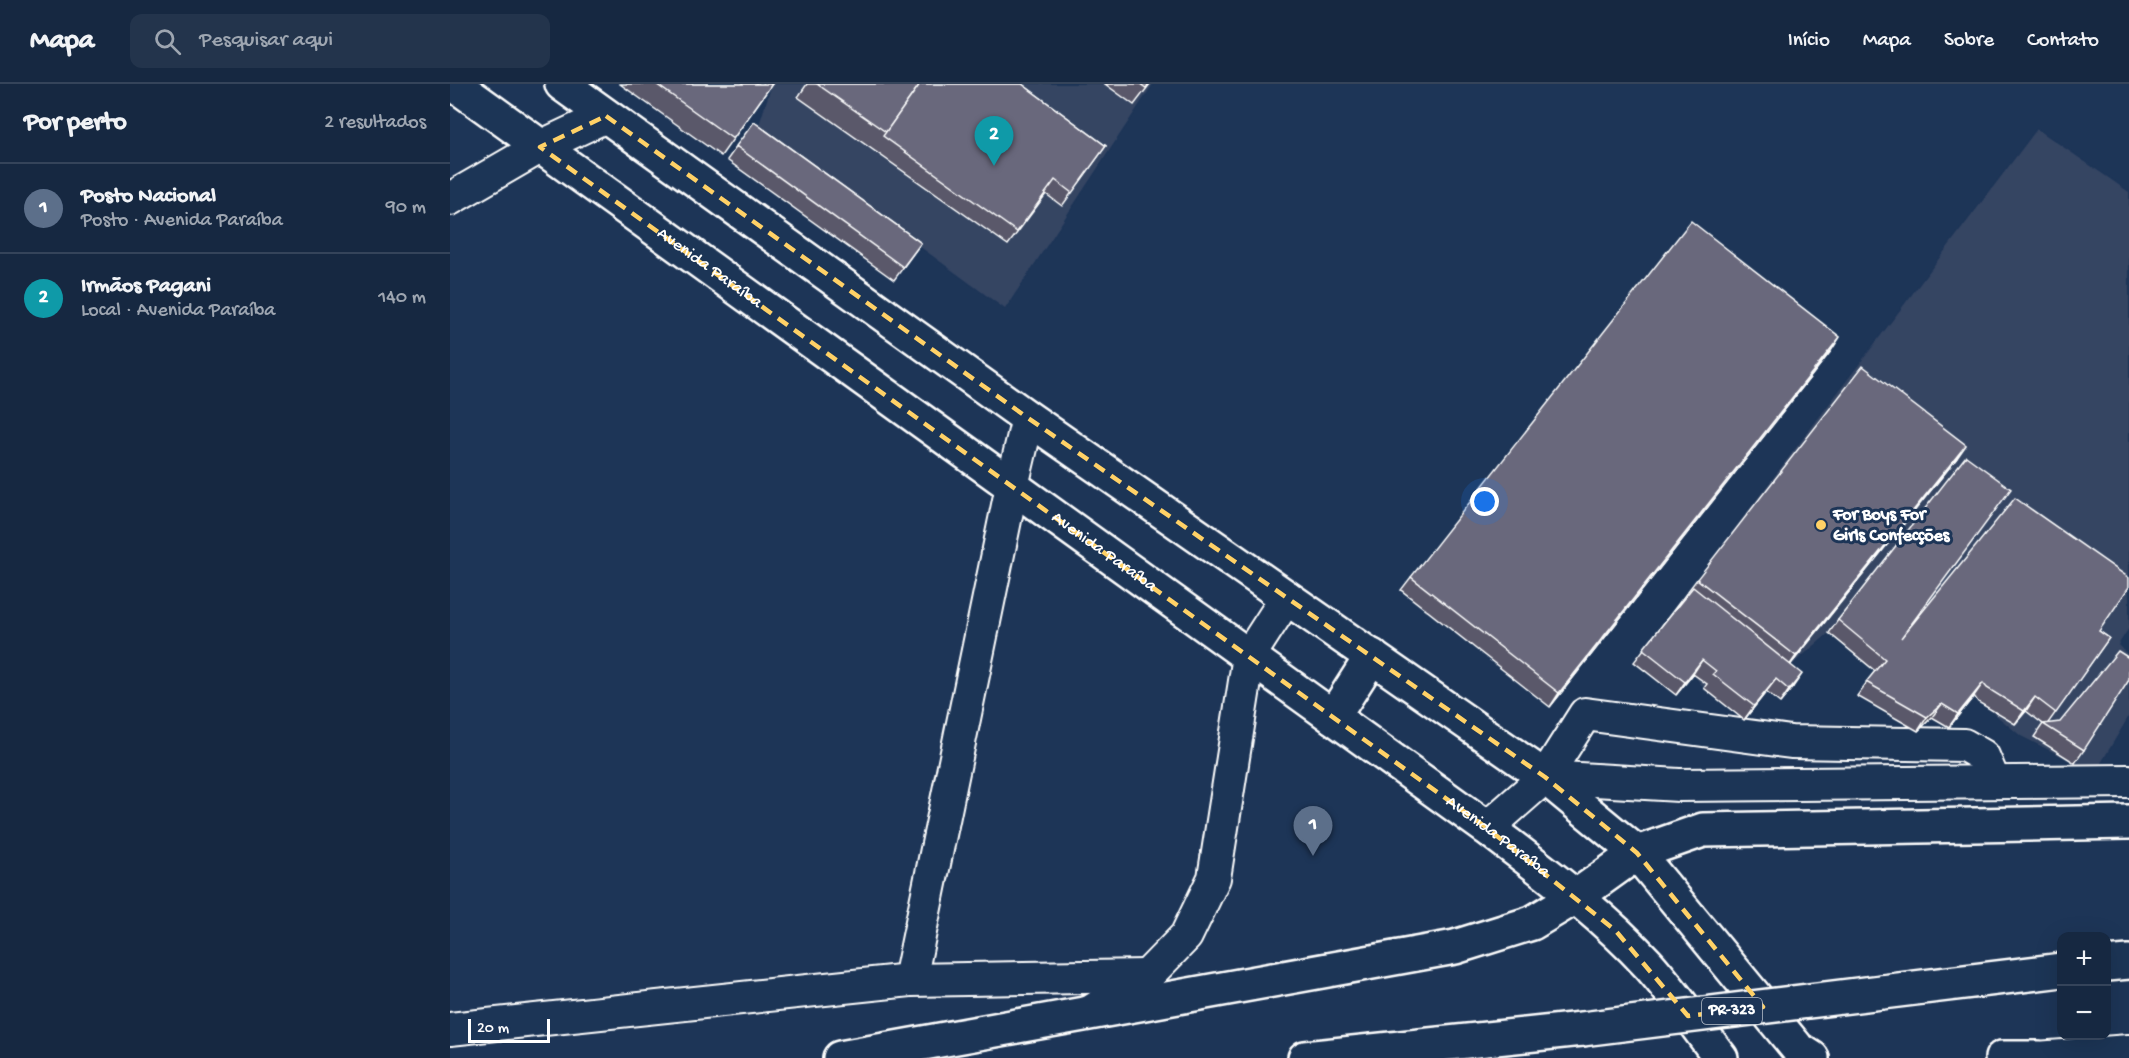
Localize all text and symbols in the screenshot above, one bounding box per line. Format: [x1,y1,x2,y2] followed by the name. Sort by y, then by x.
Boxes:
[130,14,550,68] search box
[30,25,94,58] text: Mapa
[151,25,184,58] icon: search
[199,28,333,54] text: Pesquisar aqui
[1788,29,1830,54] text: Início
[1863,29,1911,54] text: Mapa
[1944,29,1994,54] text: Sobre
[2027,29,2099,54] text: Contato
[24,108,127,139] text: Por perto
[324,112,426,135] text: 2 resultados
[974,116,1014,166] pin: 2
[81,184,216,210] text: Posto Nacional
[39,197,48,220] text: 1
[386,197,426,220] text: 90 m
[81,210,283,233] text: Posto · Avenida Paraíba
[653,223,767,314] street label: Avenida Paraíba
[81,274,211,300] text: Irmãos Pagani
[39,287,48,310] text: 2
[378,287,426,310] text: 140 m
[81,300,275,323] text: Local · Avenida Paraíba
[1470,487,1499,516] your location
[1832,505,1951,547] place label: For Boys For Girls Confecções
[1047,507,1162,598] street label: Avenida Paraíba
[1814,518,1828,532] marker: For Boys For Girls Confecções
[1442,791,1555,883] street label: Avenida Paraíba
[1294,806,1332,856] pin: 1
[2057,932,2111,1040] map controls
[2057,932,2111,986] button: +
[2057,986,2111,1040] button: −
[1702,998,1762,1024] road number: PR-323
[468,1016,550,1044] scale bar
[477,1020,509,1039] text: 20 m

